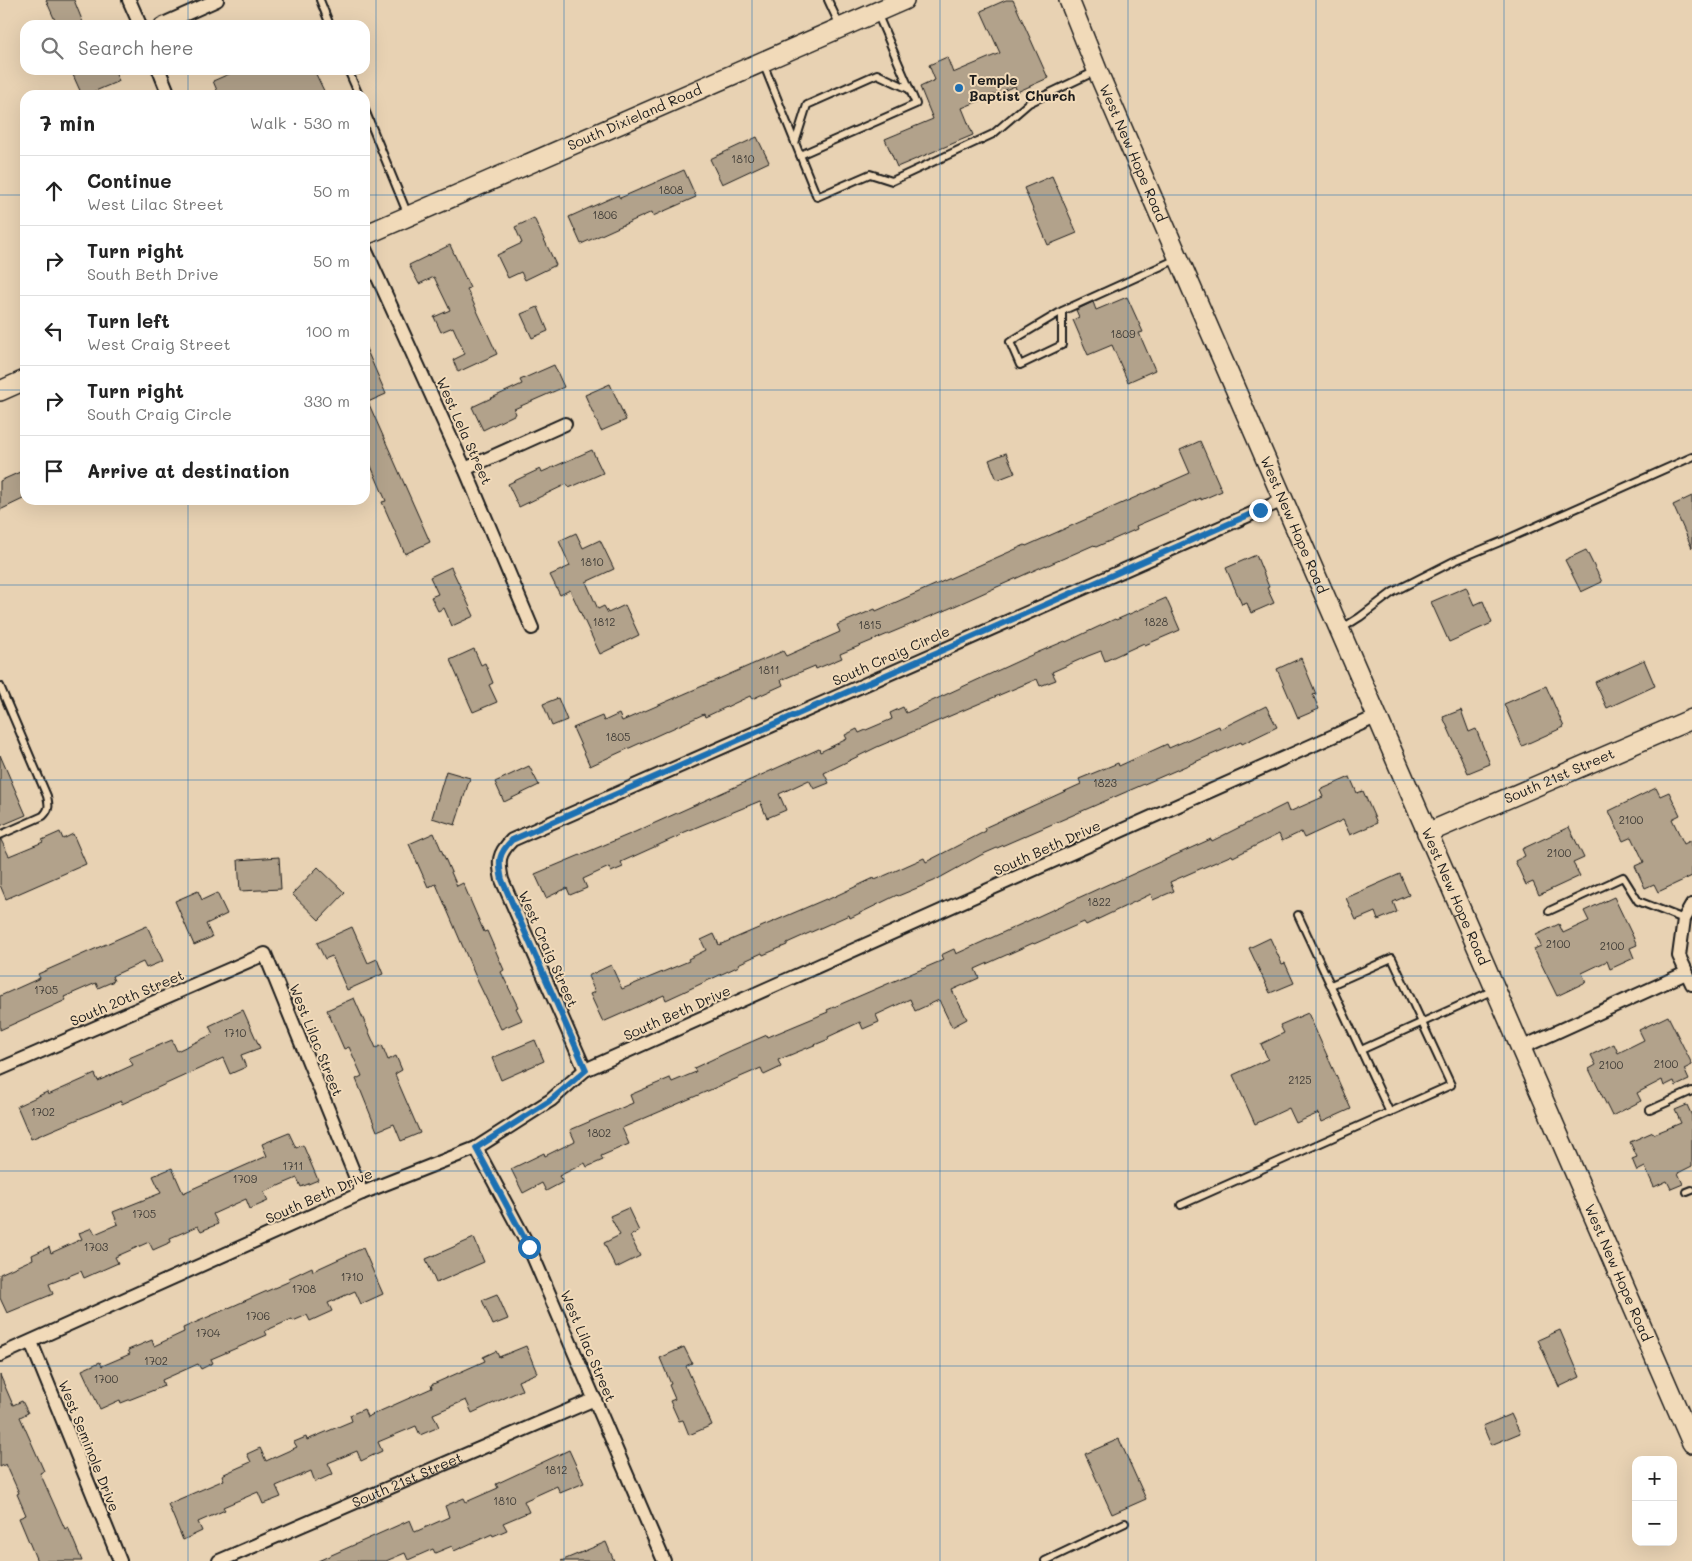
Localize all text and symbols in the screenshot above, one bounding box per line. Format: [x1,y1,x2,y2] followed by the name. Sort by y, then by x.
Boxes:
[20,20,370,75] search box
[38,34,66,62] icon: search
[78,35,194,60] text: Search here
[969,70,1075,105] place label: Temple Baptist Church
[564,79,705,155] street label: South Dixieland Road
[1095,81,1172,225] street label: West New Hope Road
[953,82,965,94] marker: Temple Baptist Church
[40,109,95,136] text: 7 min
[250,112,350,133] text: Walk · 530 m
[731,151,755,166] house number: 1810
[87,168,172,193] text: Continue
[40,177,68,205] icon: ahead
[313,180,350,201] text: 50 m
[658,182,684,197] house number: 1808
[87,193,224,214] text: West Lilac Street
[592,207,618,222] house number: 1806
[87,238,184,263] text: Turn right
[40,247,68,275] icon: right
[313,250,350,271] text: 50 m
[87,263,219,284] text: South Beth Drive
[87,308,170,333] text: Turn left
[40,317,68,345] icon: left
[305,320,350,341] text: 100 m
[1111,326,1136,341] house number: 1809
[87,333,231,354] text: West Craig Street
[432,374,497,488] street label: West Lela Street
[87,378,184,403] text: Turn right
[40,387,68,415] icon: right
[304,390,350,411] text: 330 m
[87,403,232,424] text: South Craig Circle
[1256,453,1333,596] street label: West New Hope Road
[40,457,68,485] icon: arrive
[87,458,290,483] text: Arrive at destination
[1249,499,1272,522] route end
[580,554,604,569] house number: 1810
[593,614,615,629] house number: 1812
[1144,614,1169,629] house number: 1828
[859,617,881,632] house number: 1815
[829,621,953,690] street label: South Craig Circle
[758,662,780,677] house number: 1811
[606,729,630,744] house number: 1805
[1501,743,1617,808] street label: South 21st Street
[1093,775,1118,790] house number: 1823
[1619,812,1644,827] house number: 2100
[990,815,1103,880] street label: South Beth Drive
[1417,825,1494,968] street label: West New Hope Road
[1547,845,1572,860] house number: 2100
[514,888,583,1010] street label: West Craig Street
[1087,894,1111,909] house number: 1822
[1546,936,1571,951] house number: 2100
[1600,938,1625,953] house number: 2100
[67,965,187,1030] street label: South 20th Street
[620,980,733,1045] street label: South Beth Drive
[285,981,348,1099] street label: West Lilac Street
[34,982,58,997] house number: 1705
[224,1025,247,1040] house number: 1710
[1654,1056,1679,1071] house number: 2100
[1599,1057,1624,1072] house number: 2100
[1288,1072,1312,1087] house number: 2125
[31,1104,55,1119] house number: 1702
[587,1125,611,1140] house number: 1802
[283,1158,303,1173] house number: 1711
[262,1163,375,1228] street label: South Beth Drive
[233,1171,258,1186] house number: 1709
[1580,1201,1657,1344] street label: West New Hope Road
[132,1206,156,1221] house number: 1705
[518,1236,541,1259] route start
[84,1239,109,1254] house number: 1703
[341,1269,364,1284] house number: 1710
[292,1281,317,1296] house number: 1708
[556,1287,621,1405] street label: West Lilac Street
[246,1308,270,1323] house number: 1706
[196,1325,221,1340] house number: 1704
[144,1353,168,1368] house number: 1702
[94,1371,119,1386] house number: 1700
[54,1377,125,1514] street label: West Seminole Drive
[349,1447,465,1512] street label: South 21st Street
[1632,1456,1677,1546] map controls
[1632,1456,1677,1501] button: +
[545,1462,567,1477] house number: 1812
[493,1493,517,1508] house number: 1810
[1632,1501,1677,1546] button: −

